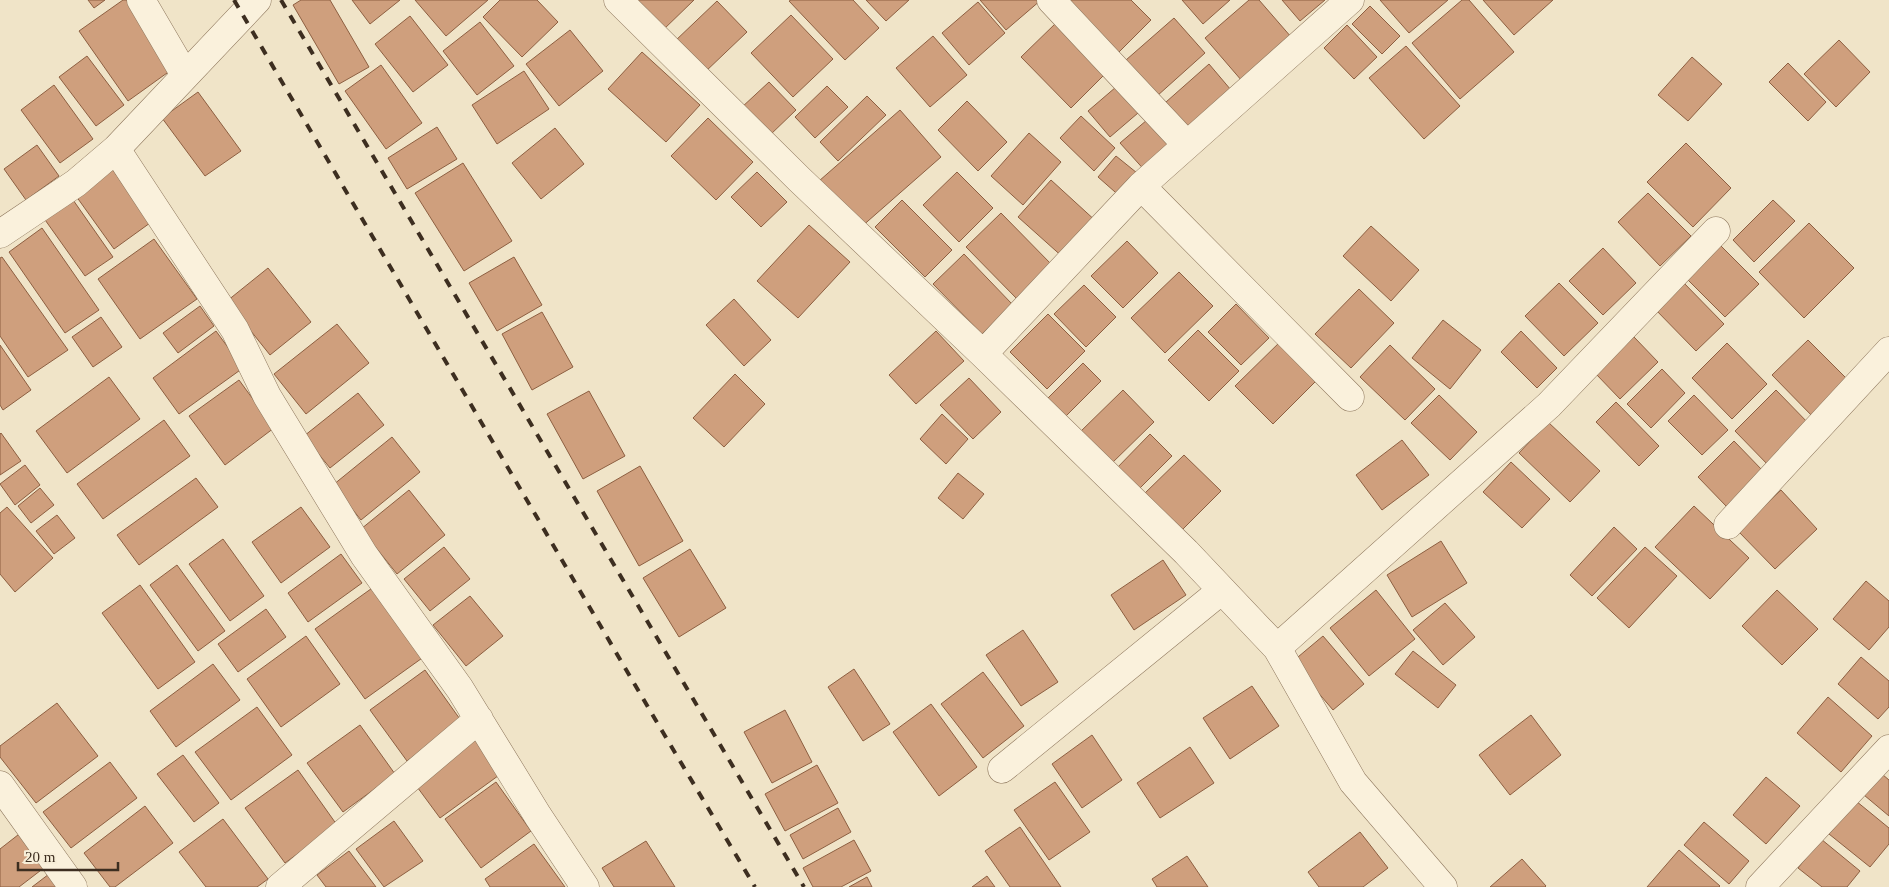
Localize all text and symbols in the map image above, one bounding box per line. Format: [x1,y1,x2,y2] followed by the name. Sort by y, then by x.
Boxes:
[18,840,118,872] scale bar
[25,849,56,865] text: 20 m

